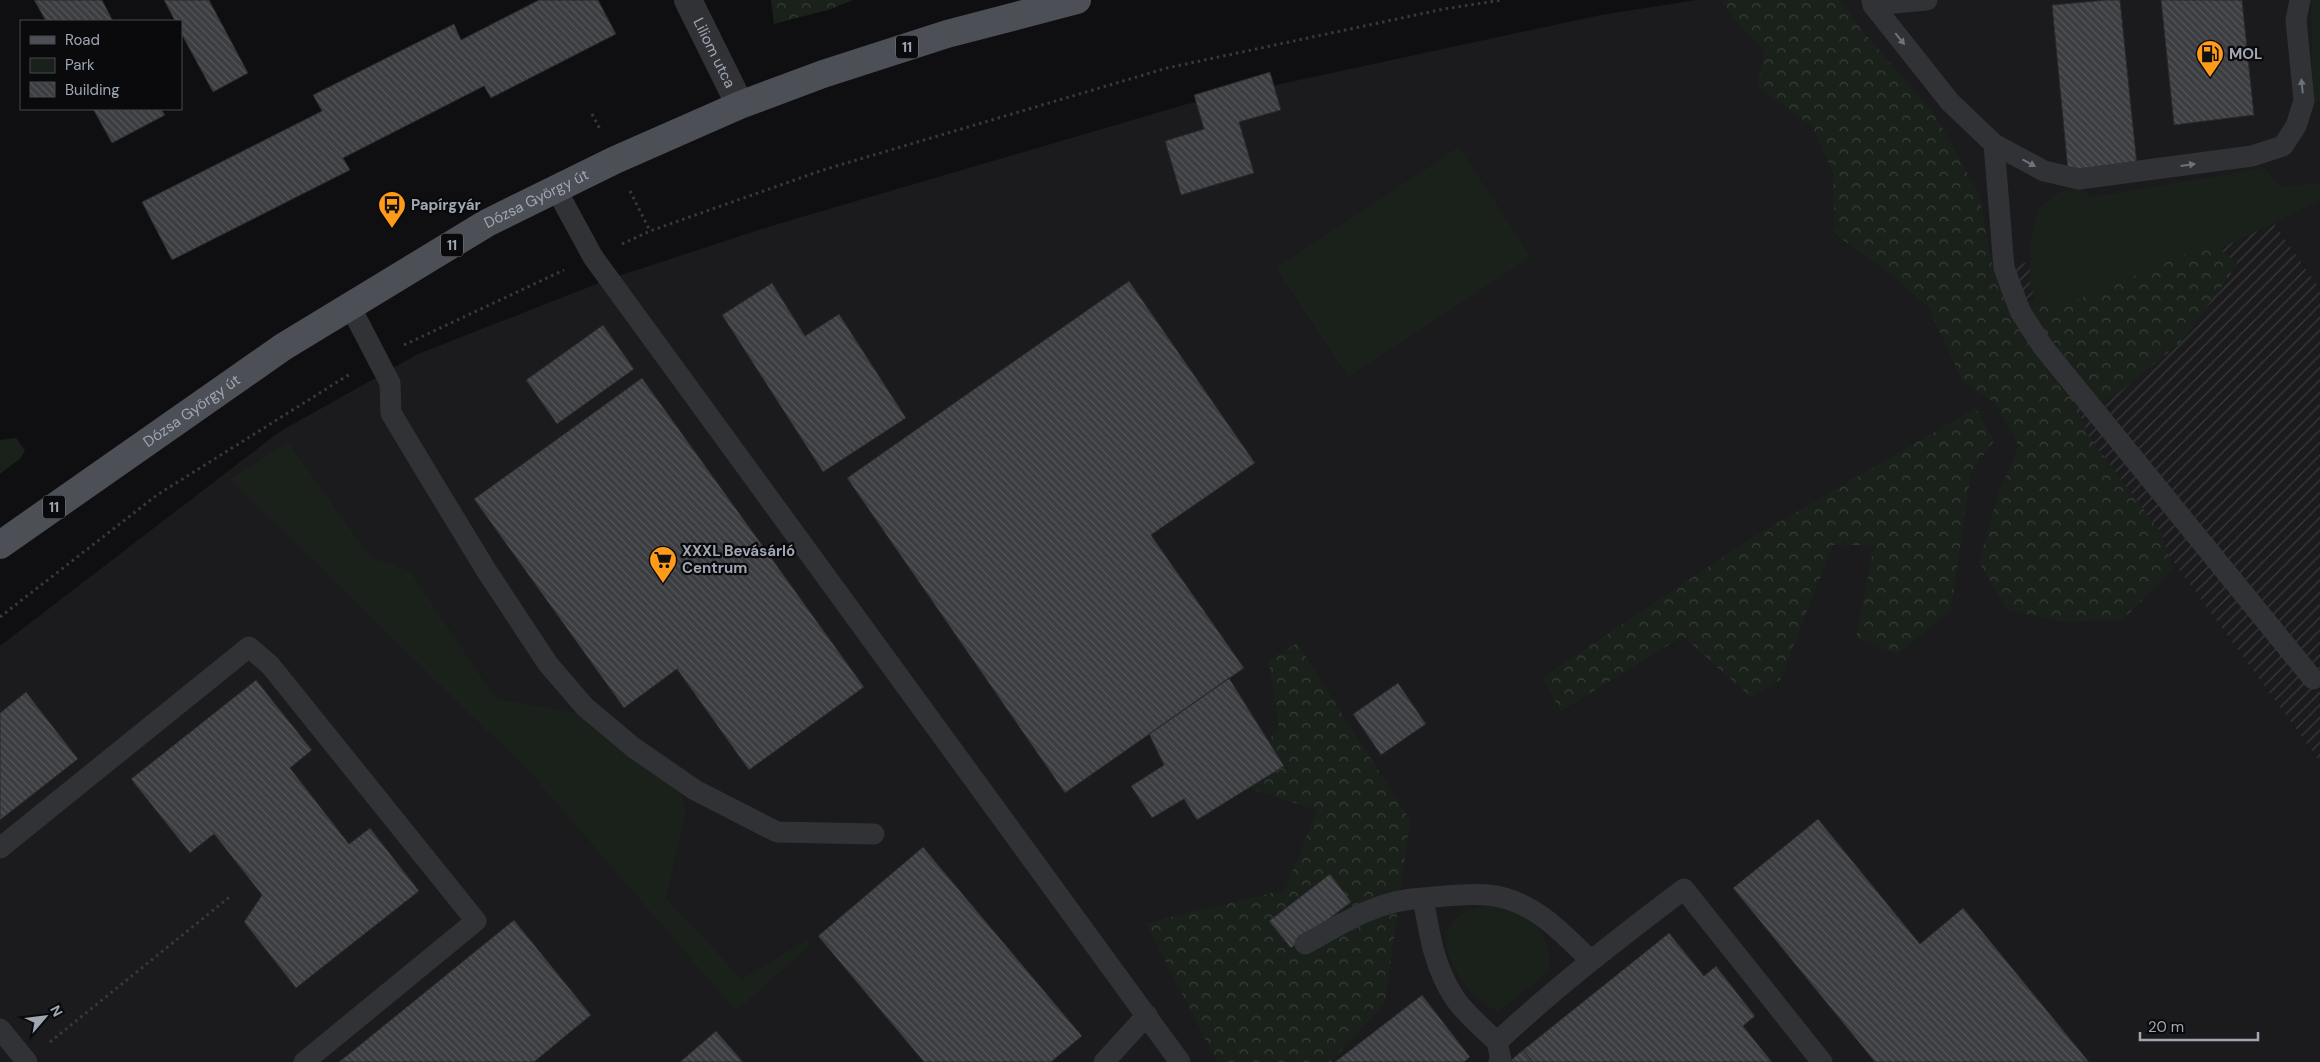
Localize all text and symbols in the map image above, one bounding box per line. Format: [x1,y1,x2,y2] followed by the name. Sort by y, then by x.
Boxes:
[688,14,740,91] street label: Liliom utca
[20,20,182,110] legend
[65,30,100,50] text: Road
[1894,32,1905,45] one-way arrow
[896,36,918,58] road number: 11
[2195,39,2225,78] fuel station icon: MOL
[2229,44,2262,64] place label: MOL
[65,55,95,75] text: Park
[2298,77,2306,93] one-way arrow
[65,80,120,100] text: Building
[2022,159,2037,167] one-way arrow
[2180,161,2196,169] one-way arrow
[481,165,592,233] street label: Dózsa György út
[377,190,407,229] bus stop icon: Papírgyár
[411,195,481,215] place label: Papírgyár
[441,234,463,256] road number: 11
[139,370,244,452] street label: Dózsa György út
[43,496,65,518] road number: 11
[682,541,795,578] place label: XXXL Bevásárló Centrum
[648,545,678,584] supermarket icon: XXXL Bevásárló Centrum
[20,992,70,1042] north arrow
[46,1002,67,1020] text: N
[2140,1010,2258,1042] scale bar
[2148,1017,2184,1037] text: 20 m

